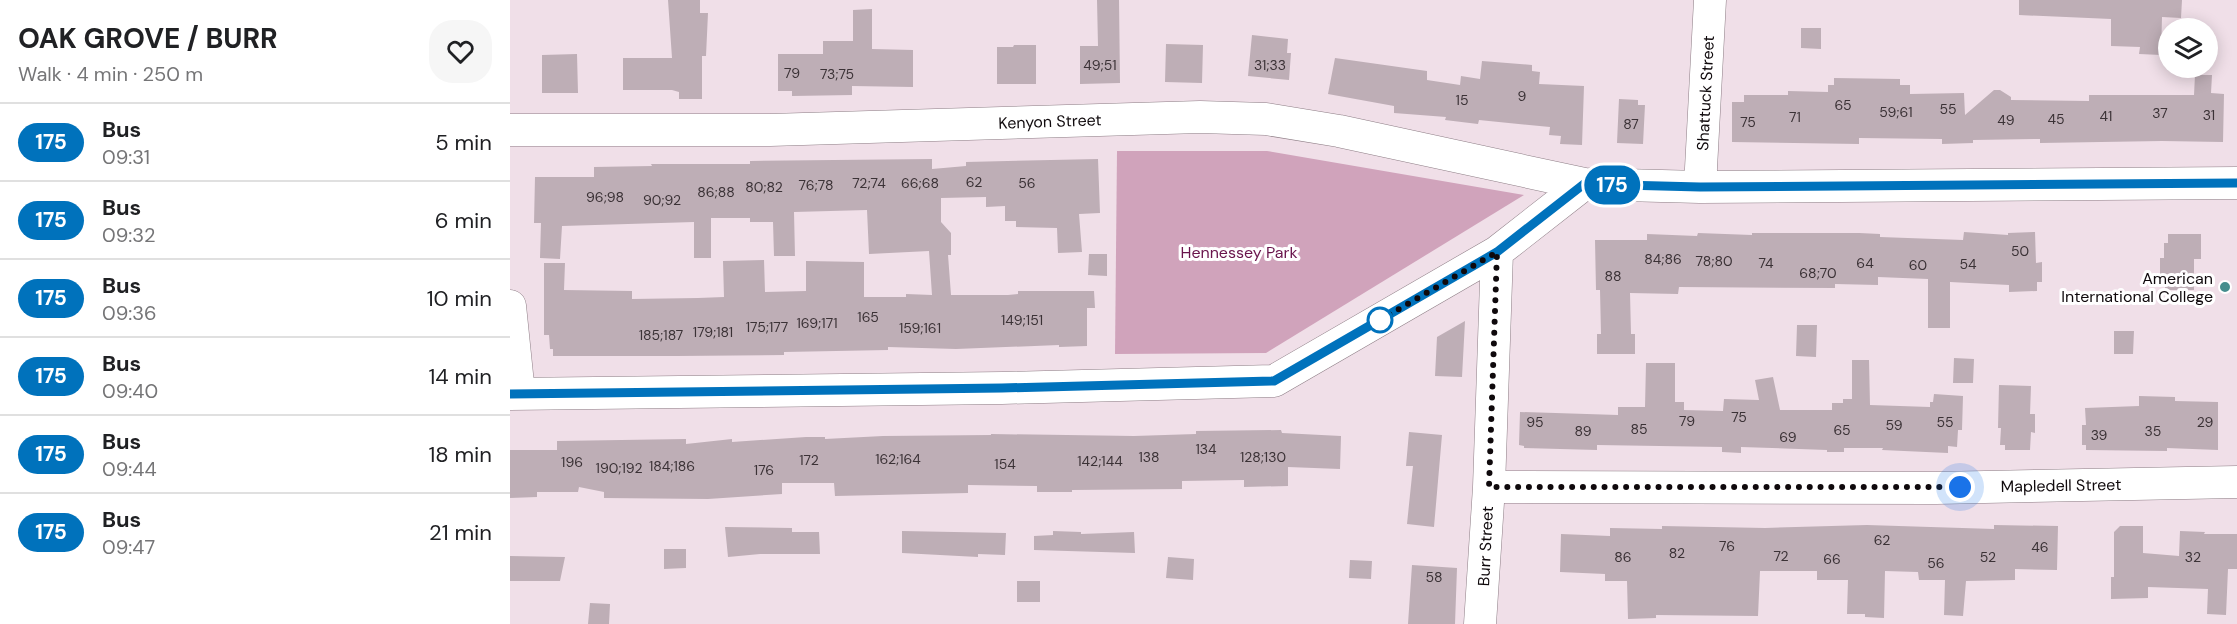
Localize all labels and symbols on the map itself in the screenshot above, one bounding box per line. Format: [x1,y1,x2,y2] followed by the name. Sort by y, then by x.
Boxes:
[1692,35,1719,151] street label: Shattuck Street
[1083,56,1117,74] house number: 49;51
[1254,56,1286,74] house number: 31;33
[784,64,800,82] house number: 79
[820,65,854,83] house number: 73;75
[1518,87,1527,105] house number: 9
[1456,91,1468,109] house number: 15
[1834,96,1852,114] house number: 65
[1939,100,1957,118] house number: 55
[1879,103,1913,121] house number: 59;61
[2152,104,2168,122] house number: 37
[2203,106,2215,124] house number: 31
[2100,107,2112,125] house number: 41
[1789,108,1801,126] house number: 71
[998,109,1102,134] street label: Kenyon Street
[2047,110,2065,128] house number: 45
[1997,111,2015,129] house number: 49
[1740,113,1756,131] house number: 75
[1623,115,1639,133] house number: 87
[1578,166,1646,204] line badge: 175
[966,173,982,191] house number: 62
[852,174,886,192] house number: 72;74
[901,174,939,192] house number: 66;68
[1018,174,1036,192] house number: 56
[799,176,833,194] house number: 76;78
[745,178,783,196] house number: 80;82
[697,183,735,201] house number: 86;88
[586,188,624,206] house number: 96;98
[643,191,681,209] house number: 90;92
[1180,242,1298,263] park label: Hennessey Park
[2011,242,2029,260] house number: 50
[1644,250,1682,268] house number: 84;86
[1695,252,1733,270] house number: 78;80
[1758,254,1774,272] house number: 74
[1856,254,1874,272] house number: 64
[1959,255,1977,273] house number: 54
[1909,256,1927,274] house number: 60
[1799,264,1837,282] house number: 68;70
[1604,267,1622,285] house number: 88
[2061,268,2213,307] place label: American International College
[2218,280,2232,294] marker: American International College
[1367,307,1393,333] unlabelled marker
[857,308,879,326] house number: 165
[1001,311,1043,329] house number: 149;151
[796,314,838,332] house number: 169;171
[746,318,788,336] house number: 175;177
[899,319,941,337] house number: 159;161
[693,323,733,341] house number: 179;181
[639,326,683,344] house number: 185;187
[1731,408,1747,426] house number: 75
[1679,412,1695,430] house number: 79
[1526,413,1544,431] house number: 95
[1936,413,1954,431] house number: 55
[2197,413,2214,431] house number: 29
[1886,416,1903,434] house number: 59
[1630,420,1648,438] house number: 85
[1833,421,1851,439] house number: 65
[1575,422,1592,440] house number: 89
[2145,422,2161,440] house number: 35
[2091,426,2108,444] house number: 39
[1779,428,1797,446] house number: 69
[1195,440,1217,458] house number: 134
[1138,448,1160,466] house number: 138
[1240,448,1286,466] house number: 128;130
[875,450,921,468] house number: 162;164
[799,451,819,469] house number: 172
[1077,452,1123,470] house number: 142;144
[561,453,583,471] house number: 196
[994,455,1016,473] house number: 154
[649,457,695,475] house number: 184;186
[596,459,642,477] house number: 190;192
[754,461,774,479] house number: 176
[1945,472,1975,502] your location
[2000,474,2122,497] street label: Mapledell Street
[1473,505,1498,587] street label: Burr Street
[1874,531,1890,549] house number: 62
[1719,537,1735,555] house number: 76
[2031,538,2049,556] house number: 46
[1669,544,1685,562] house number: 82
[1773,547,1789,565] house number: 72
[1614,548,1632,566] house number: 86
[1980,548,1996,566] house number: 52
[2185,548,2201,566] house number: 32
[1823,550,1841,568] house number: 66
[1927,554,1945,572] house number: 56
[1425,568,1443,586] house number: 58

